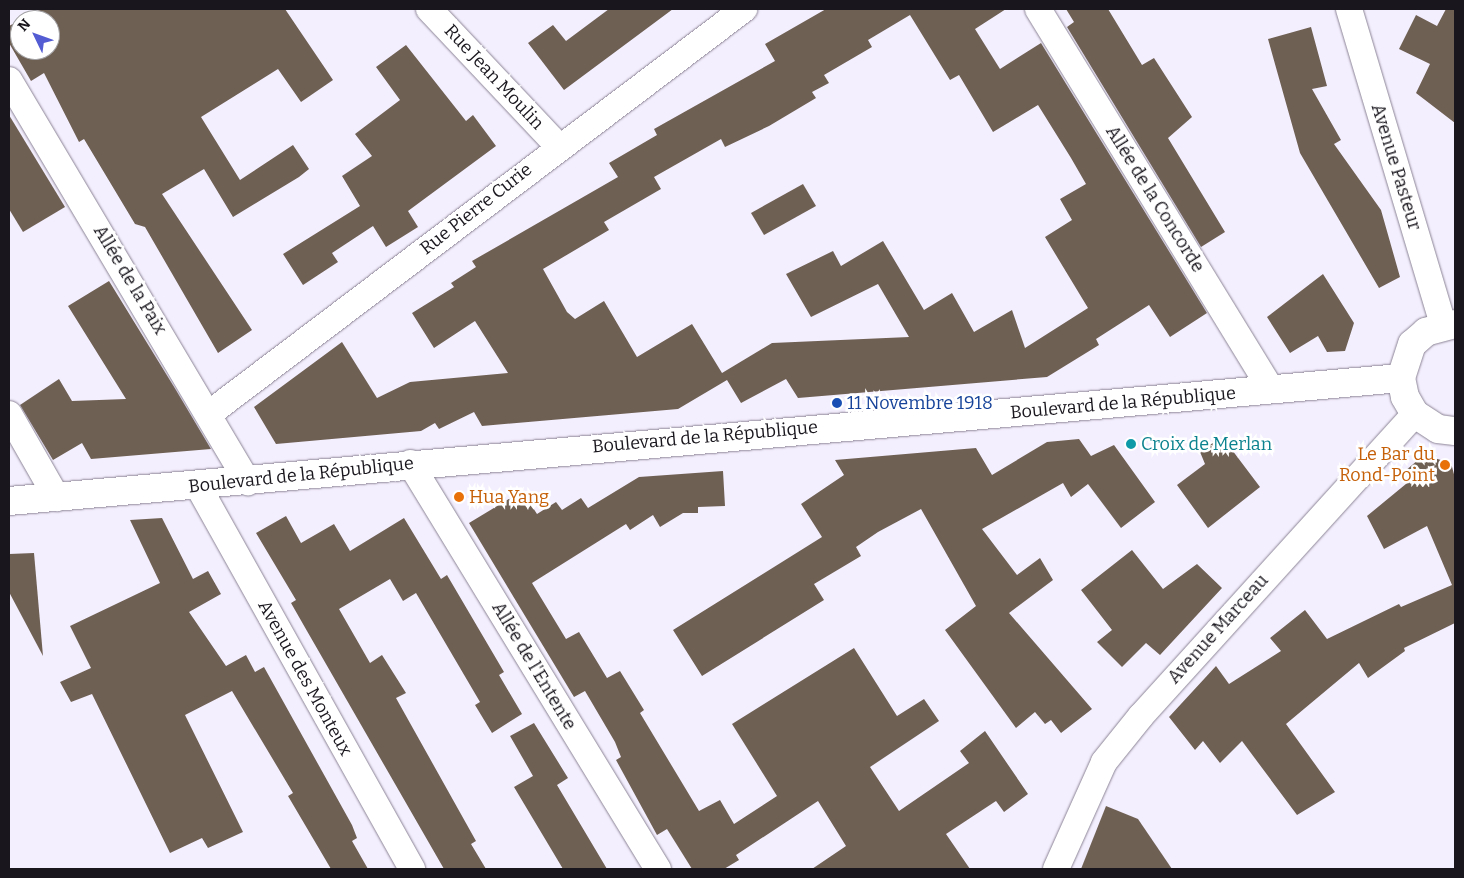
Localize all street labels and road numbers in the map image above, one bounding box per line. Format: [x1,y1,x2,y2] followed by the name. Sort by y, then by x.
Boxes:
[440,20,548,134] street label: Rue Jean Moulin
[1367,101,1425,233] street label: Avenue Pasteur
[1101,122,1209,276] street label: Allée de la Concorde
[416,159,536,259] street label: Rue Pierre Curie
[89,221,171,339] street label: Allée de la Paix
[1009,382,1237,424] street label: Boulevard de la République
[591,416,819,458] street label: Boulevard de la République
[187,452,415,498] street label: Boulevard de la République
[1163,570,1273,688] street label: Avenue Marceau
[253,597,357,759] street label: Avenue des Monteux
[487,598,581,734] street label: Allée de l'Entente

